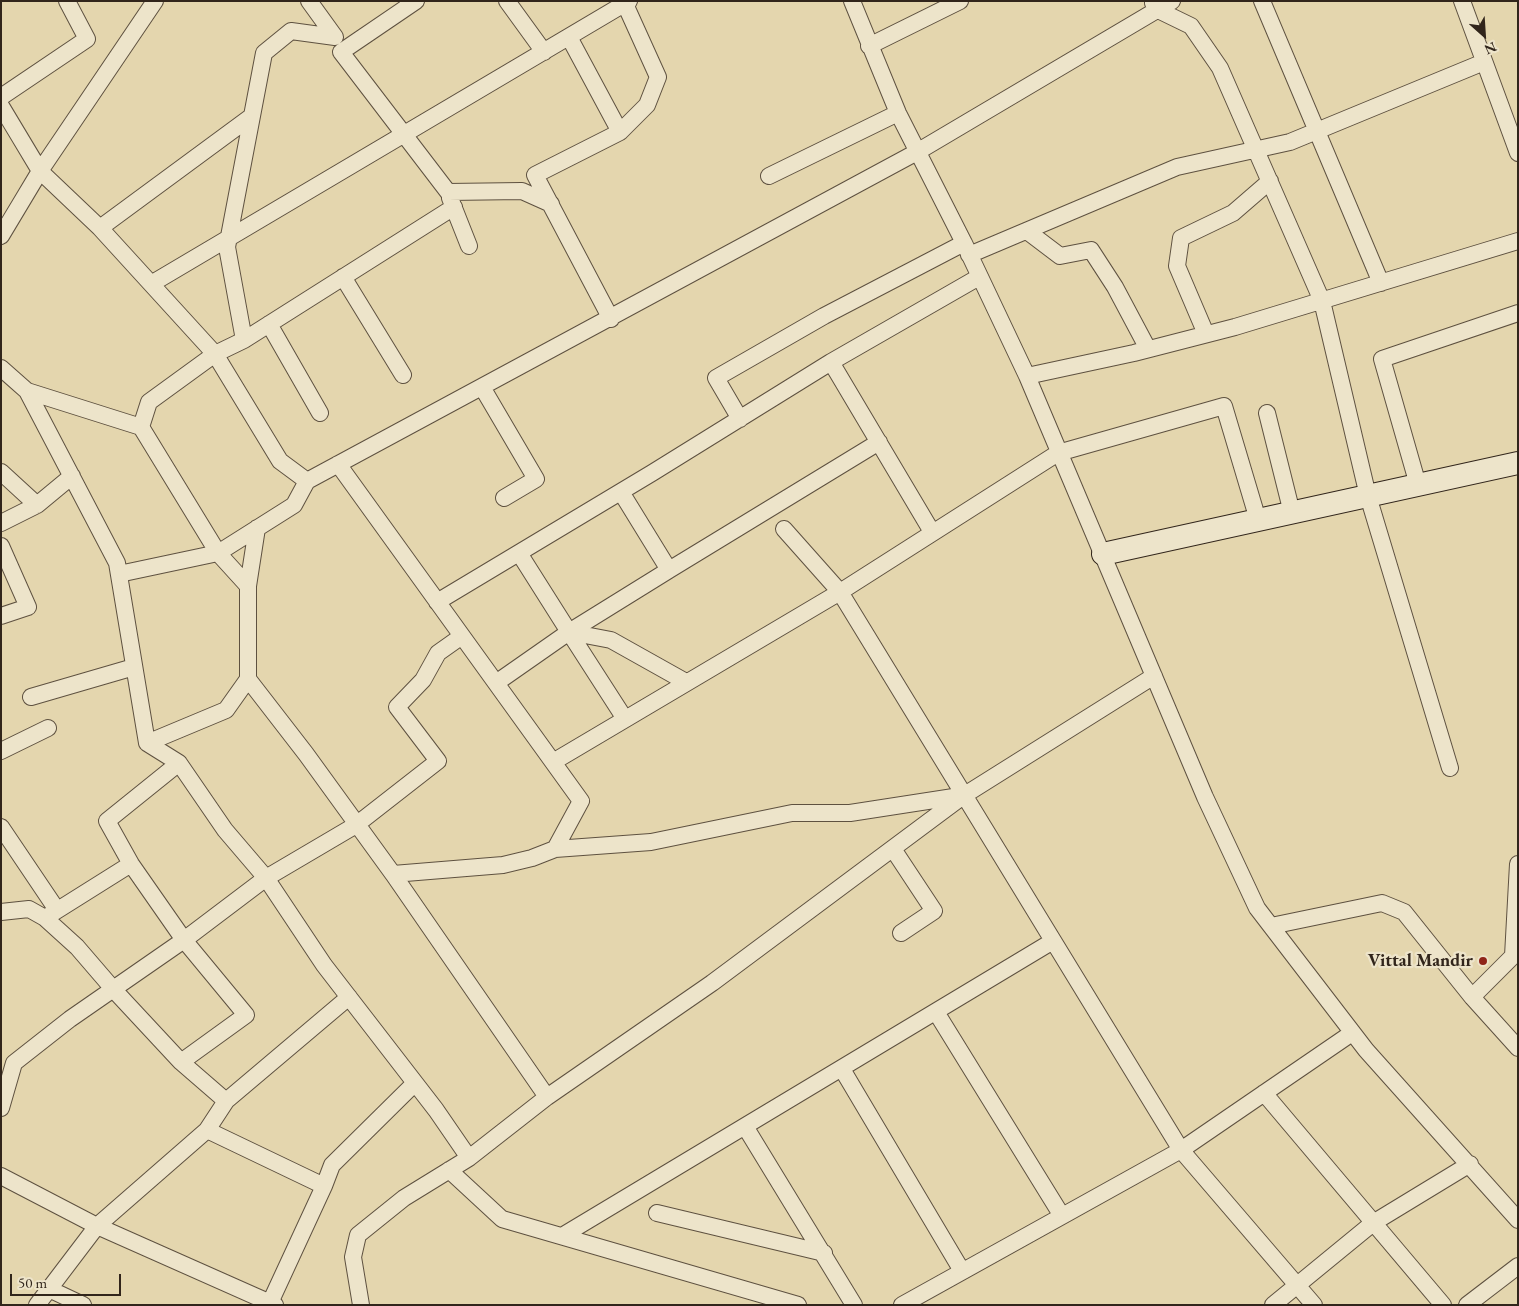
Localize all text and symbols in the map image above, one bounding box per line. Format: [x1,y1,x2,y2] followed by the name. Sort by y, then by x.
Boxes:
[1459,10,1509,60] north arrow
[1482,38,1500,59] text: N
[1368,950,1473,972] place label: Vittal Mandir
[1477,955,1489,967] marker: Vittal Mandir
[12,1264,124,1296] scale bar
[18,1273,47,1292] text: 50 m

